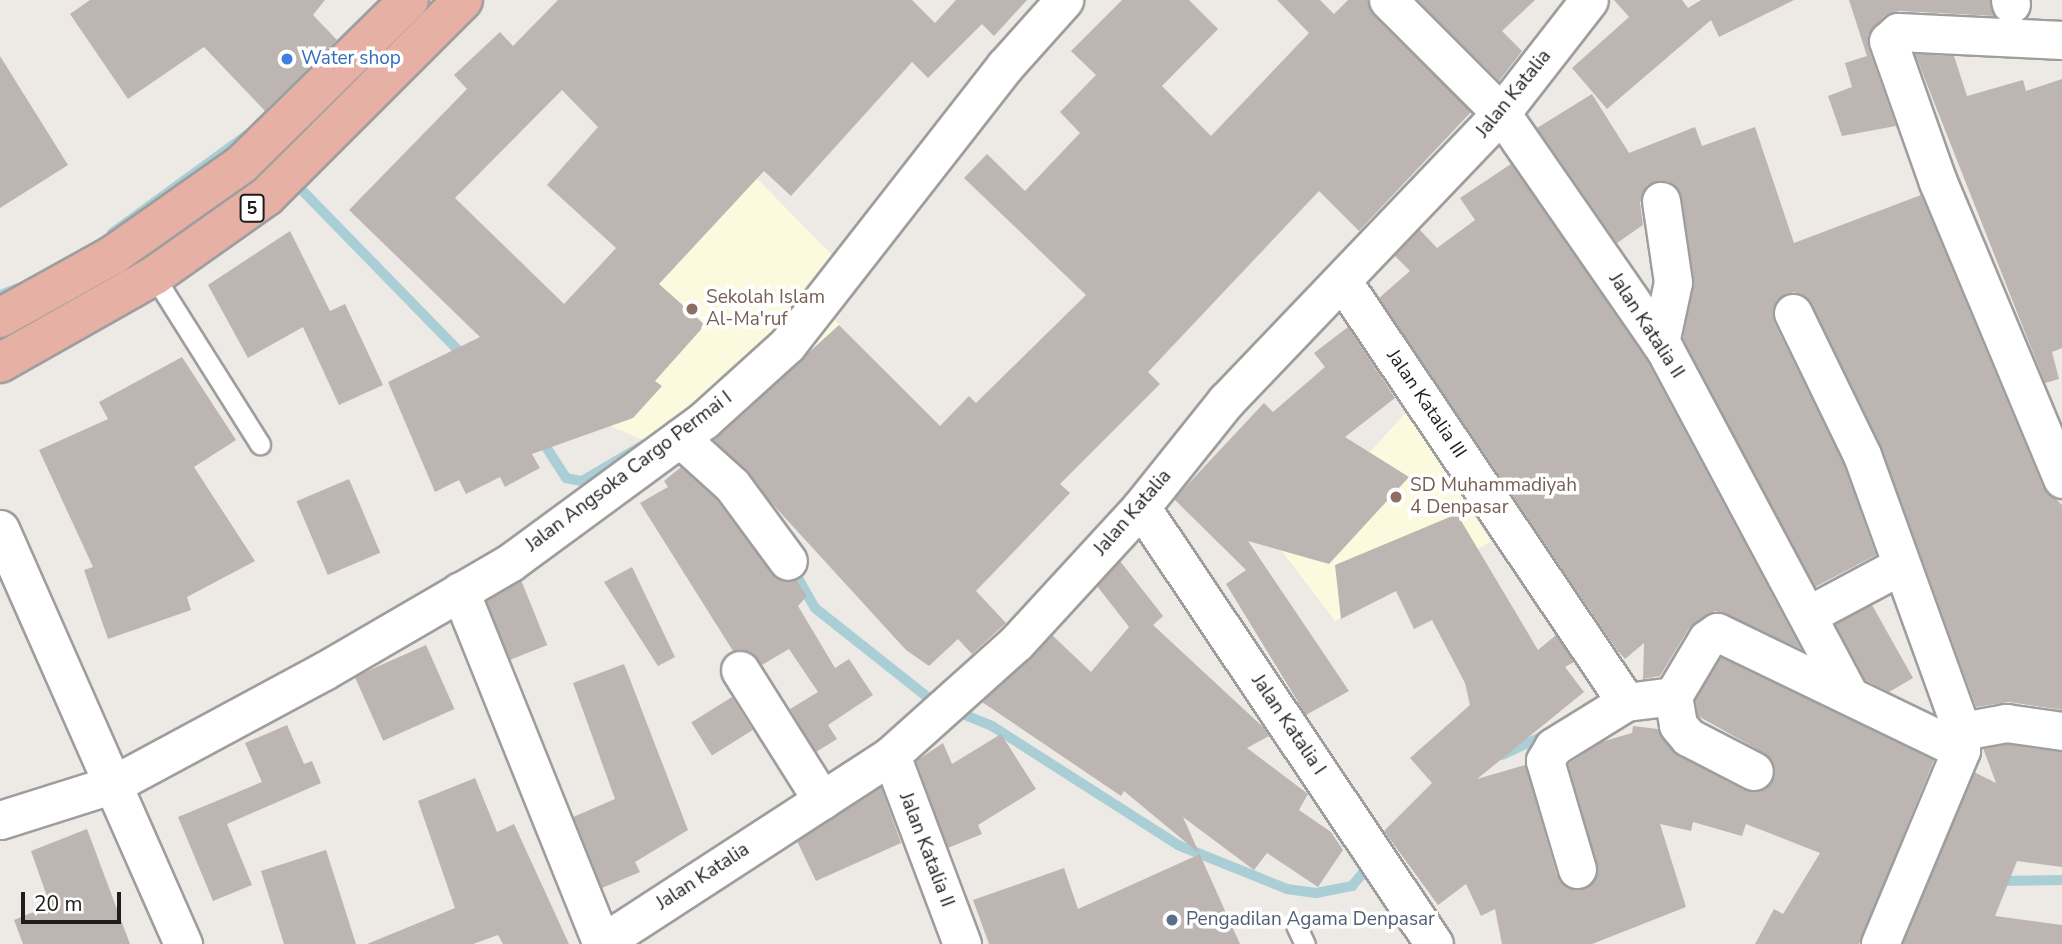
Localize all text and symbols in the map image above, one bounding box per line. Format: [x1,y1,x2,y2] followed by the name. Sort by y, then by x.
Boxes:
[1472,45,1556,143] street label: Jalan Katalia
[301,48,401,70] place label: Water shop
[279,51,295,67] marker: Water shop
[238,194,266,223] road number: 5
[1603,269,1689,383] street label: Jalan Katalia II
[706,287,825,331] place label: Sekolah Islam Al-Ma'ruf
[684,301,700,317] marker: Sekolah Islam Al-Ma'ruf
[1381,345,1471,463] street label: Jalan Katalia III
[521,387,737,557] street label: Jalan Angsoka Cargo Permai I
[1090,465,1176,561] street label: Jalan Katalia
[1410,475,1577,519] place label: SD Muhammadiyah 4 Denpasar
[1388,489,1404,505] marker: SD Muhammadiyah 4 Denpasar
[1246,670,1330,780] street label: Jalan Katalia I
[894,789,958,911] street label: Jalan Katalia II
[652,838,754,916] street label: Jalan Katalia
[24,878,124,922] scale bar
[34,890,83,918] text: 20 m
[1186,909,1435,931] place label: Pengadilan Agama Denpasar
[1164,912,1180,928] marker: Pengadilan Agama Denpasar

